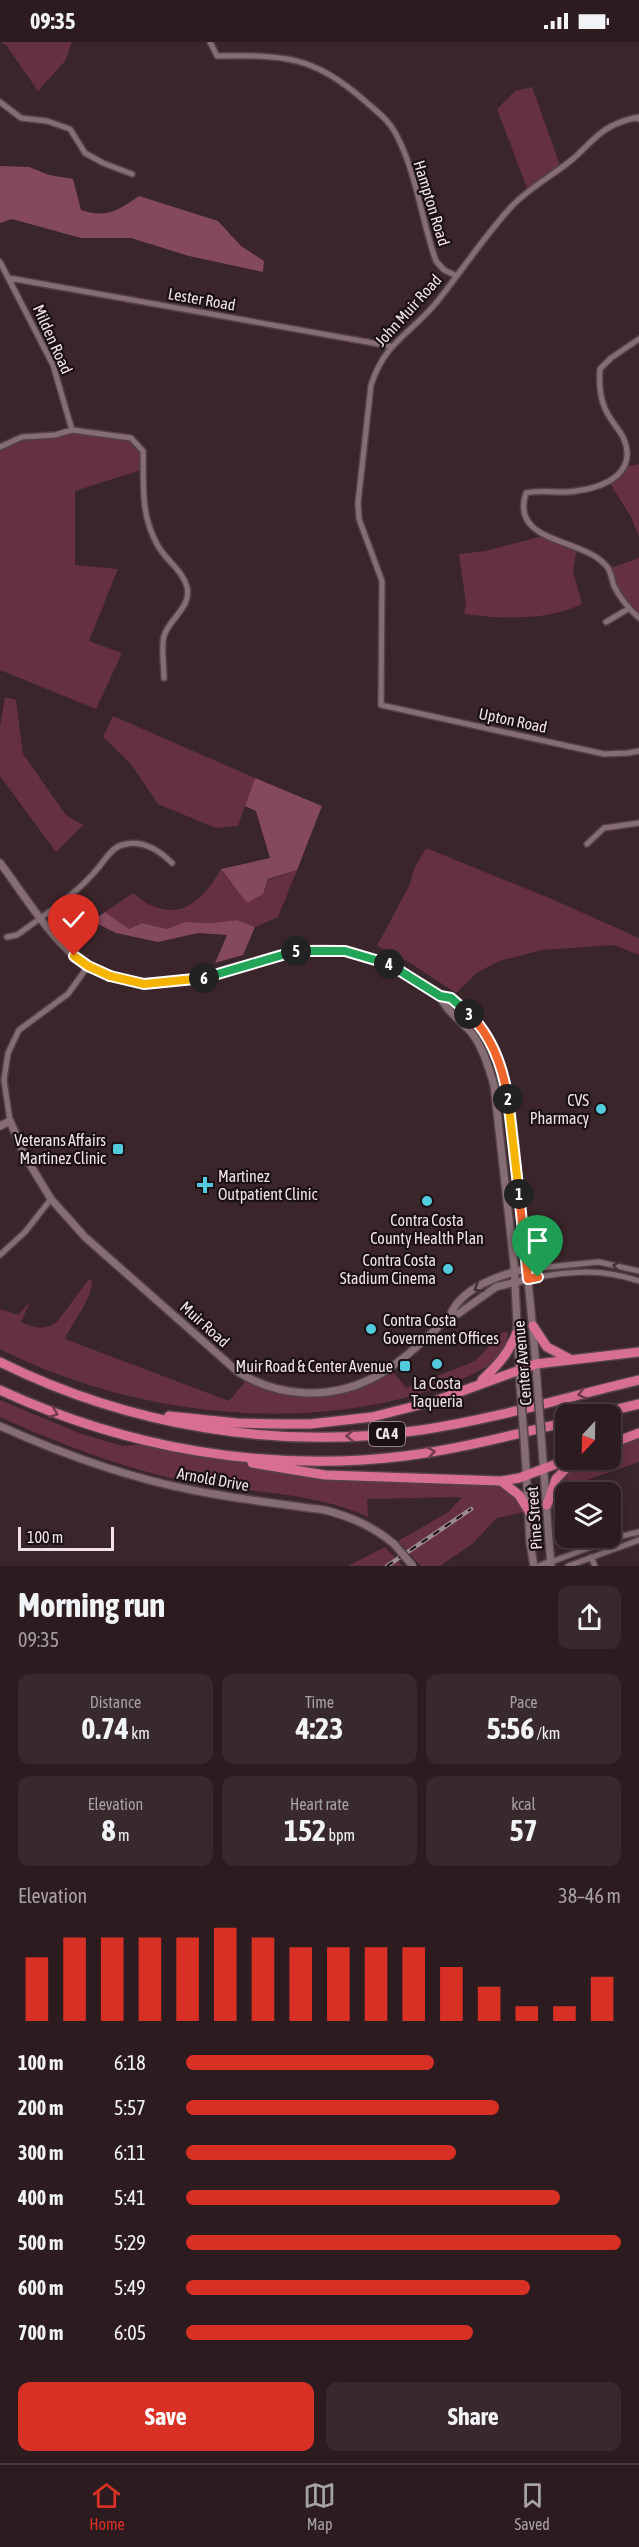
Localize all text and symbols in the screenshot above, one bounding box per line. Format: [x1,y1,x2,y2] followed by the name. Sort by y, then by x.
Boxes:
[30,8,75,34] text: 09:35
[410,158,454,248] street label: Hampton Road
[371,271,445,349] street label: John Muir Road
[167,284,237,314] street label: Lester Road
[30,302,76,376] street label: Milden Road
[477,704,549,737] street label: Upton Road
[48,894,99,956] pin
[57,903,90,936] icon: check
[281,936,311,966] pin: 5
[292,942,300,960] text: 5
[374,949,404,979] pin: 4
[385,955,393,973] text: 4
[189,963,219,993] pin: 6
[200,969,208,987] text: 6
[454,999,484,1029] pin: 3
[465,1005,473,1023] text: 3
[493,1084,523,1114] pin: 2
[504,1090,512,1108] text: 2
[530,1091,589,1128] place label: CVS Pharmacy
[594,1102,608,1116] marker: CVS Pharmacy
[14,1131,106,1167] place label: Veterans Affairs Martinez Clinic
[111,1142,125,1156] marker: Veterans Affairs Martinez Clinic
[218,1167,317,1204] place label: Martinez Outpatient Clinic
[196,1176,214,1194] marker: Martinez Outpatient Clinic
[504,1179,534,1209] pin: 1
[515,1185,523,1203] text: 1
[420,1194,434,1208] marker: Contra Costa County Health Plan
[370,1211,484,1248] place label: Contra Costa County Health Plan
[512,1215,563,1277] pin
[521,1224,554,1257] icon: arrive
[340,1251,436,1287] place label: Contra Costa Stadium Cinema
[612,1260,622,1273] one-way arrow
[441,1262,455,1276] marker: Contra Costa Stadium Cinema
[474,1281,484,1293] one-way arrow
[177,1297,233,1351] street label: Muir Road
[383,1311,499,1347] place label: Contra Costa Government Offices
[509,1320,535,1406] street label: Center Avenue
[364,1322,378,1336] marker: Contra Costa Government Offices
[236,1357,393,1375] place label: Muir Road & Center Avenue
[430,1357,444,1371] marker: La Costa Taqueria
[398,1359,412,1373] marker: Muir Road & Center Avenue
[411,1374,463,1411] place label: La Costa Taqueria
[577,1386,587,1399] one-way arrow
[555,1404,621,1470] north arrow
[555,1404,621,1548] map controls
[48,1405,59,1418] one-way arrow
[369,1422,405,1446] road number: CA 4
[345,1430,354,1443] one-way arrow
[427,1447,436,1459] one-way arrow
[176,1464,250,1494] street label: Arnold Drive
[555,1482,621,1548] button: layers
[523,1485,545,1550] street label: Pine Street
[18,1524,114,1552] scale bar
[27,1528,63,1546] text: 100 m
[18,1586,165,1624] text: Morning run
[558,1586,621,1649] button: share
[18,1628,59,1651] text: 09:35
[90,1693,141,1711] text: Distance
[305,1693,334,1711] text: Time
[509,1693,538,1711] text: Pace
[81,1711,129,1745] text: 0.74
[296,1711,343,1745] text: 4:23
[487,1711,534,1745] text: 5:56
[129,1724,150,1742] text: km
[534,1724,560,1742] text: /km
[88,1795,143,1813] text: Elevation
[290,1795,349,1813] text: Heart rate
[511,1795,536,1813] text: kcal
[102,1813,116,1847] text: 8
[284,1813,326,1847] text: 152
[509,1813,538,1847] text: 57
[116,1826,129,1844] text: m
[326,1826,355,1844] text: bpm
[18,1884,87,1907] text: Elevation
[558,1884,621,1907] text: 38–46 m
[18,2051,63,2074] text: 100 m
[114,2051,146,2074] text: 6:18
[18,2096,63,2119] text: 200 m
[114,2096,146,2119] text: 5:57
[18,2141,63,2164] text: 300 m
[114,2141,146,2164] text: 6:11
[18,2186,63,2209] text: 400 m
[114,2186,146,2209] text: 5:41
[18,2231,63,2254] text: 500 m
[114,2231,146,2254] text: 5:29
[18,2276,63,2299] text: 600 m
[114,2276,146,2299] text: 5:49
[18,2321,63,2344] text: 700 m
[114,2321,146,2344] text: 6:05
[18,2382,314,2451] button: Save
[326,2382,621,2451] button: Share
[89,2479,125,2533] tab: Home
[303,2479,336,2533] tab: Map
[514,2479,550,2533] tab: Saved

